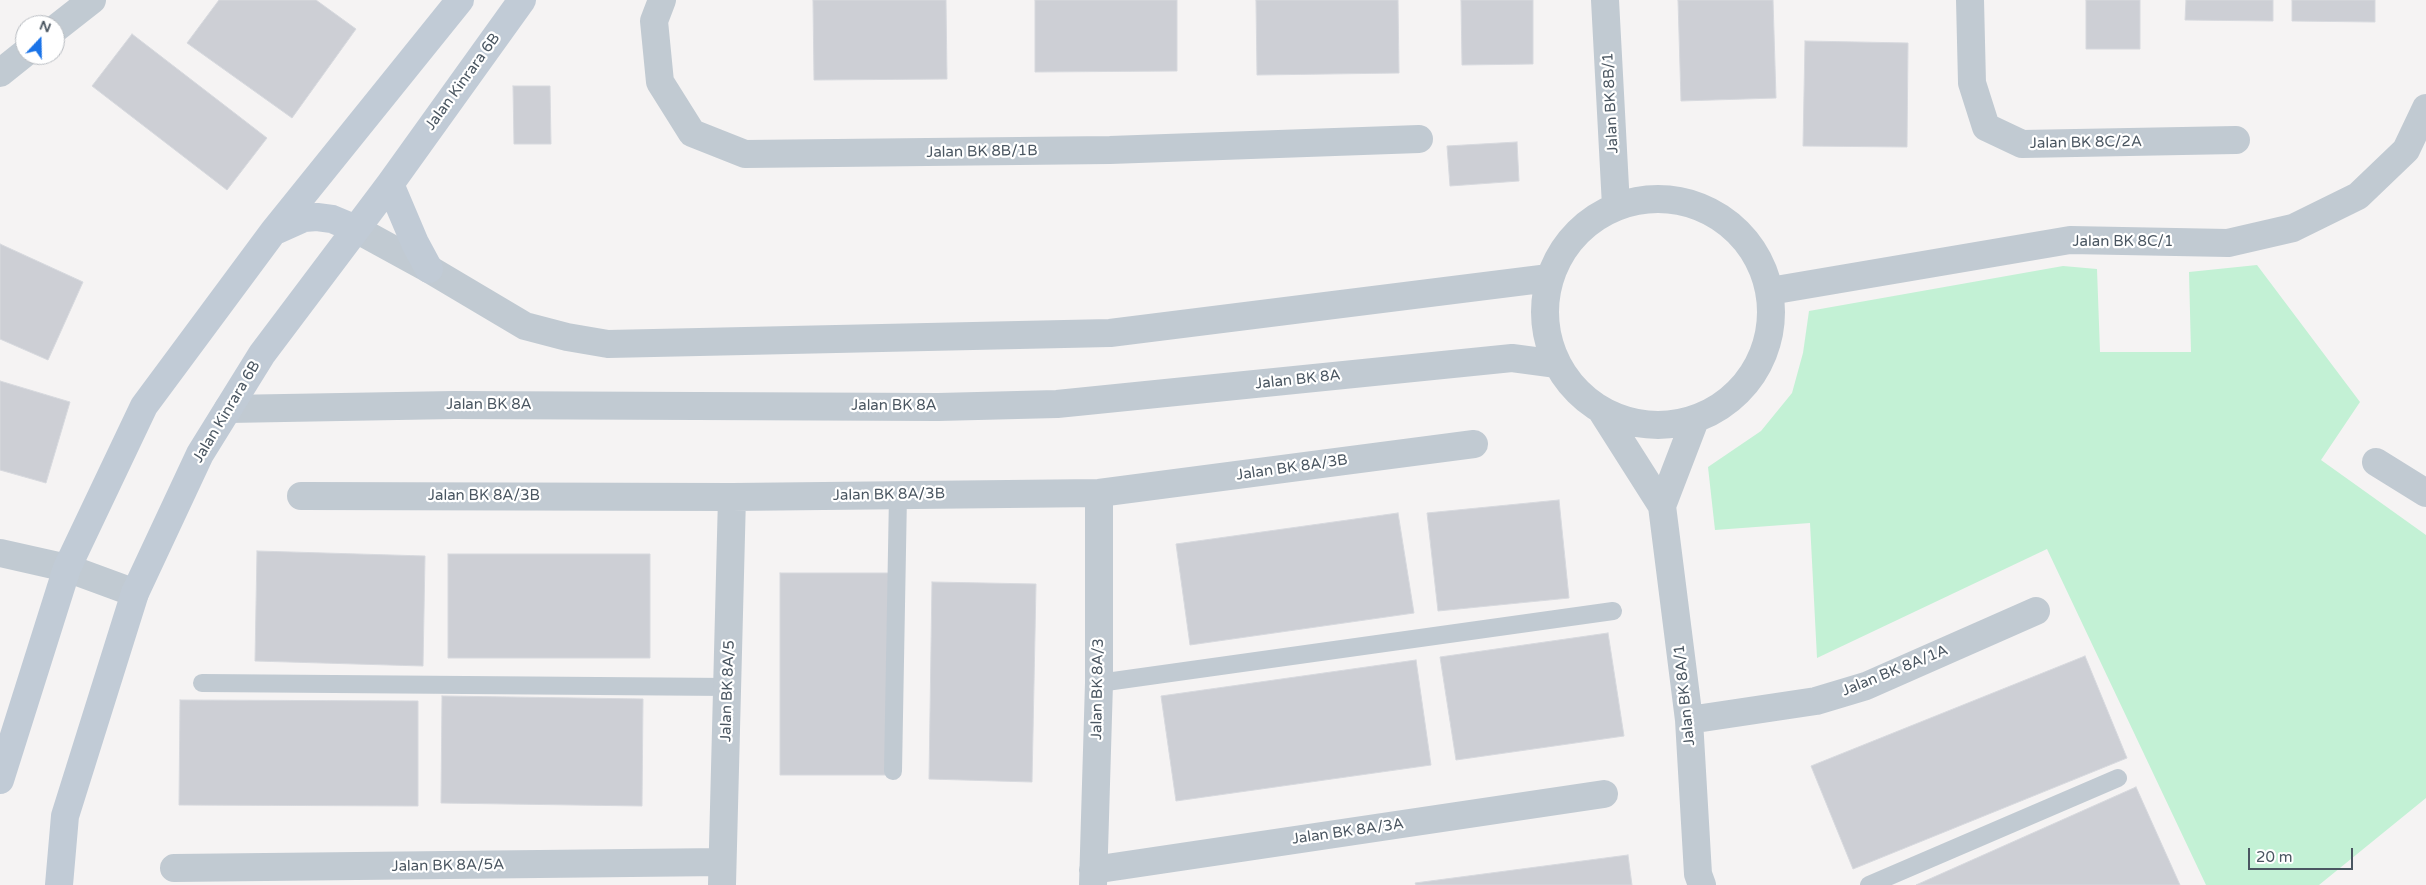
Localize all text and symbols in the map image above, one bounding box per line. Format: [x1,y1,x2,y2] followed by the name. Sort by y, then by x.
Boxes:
[15,15,65,65] north arrow
[37,17,53,36] text: N
[422,30,504,134] street label: Jalan Kinrara 6B
[1599,52,1623,154] street label: Jalan BK 8B/1
[2030,133,2142,153] street label: Jalan BK 8C/2A
[926,142,1038,162] street label: Jalan BK 8B/1B
[2073,233,2173,251] street label: Jalan BK 8C/1
[190,358,264,466] street label: Jalan Kinrara 6B
[1255,367,1341,393] street label: Jalan BK 8A
[446,396,532,414] street label: Jalan BK 8A
[851,397,937,415] street label: Jalan BK 8A
[1235,451,1349,485] street label: Jalan BK 8A/3B
[833,485,945,505] street label: Jalan BK 8A/3B
[428,487,540,505] street label: Jalan BK 8A/3B
[1088,638,1108,740] street label: Jalan BK 8A/3
[717,640,739,742] street label: Jalan BK 8A/5
[1839,642,1951,700] street label: Jalan BK 8A/1A
[1671,644,1699,746] street label: Jalan BK 8A/1
[1291,815,1405,849] street label: Jalan BK 8A/3A
[2251,838,2356,870] scale bar
[2256,848,2293,866] text: 20 m
[391,856,505,876] street label: Jalan BK 8A/5A

